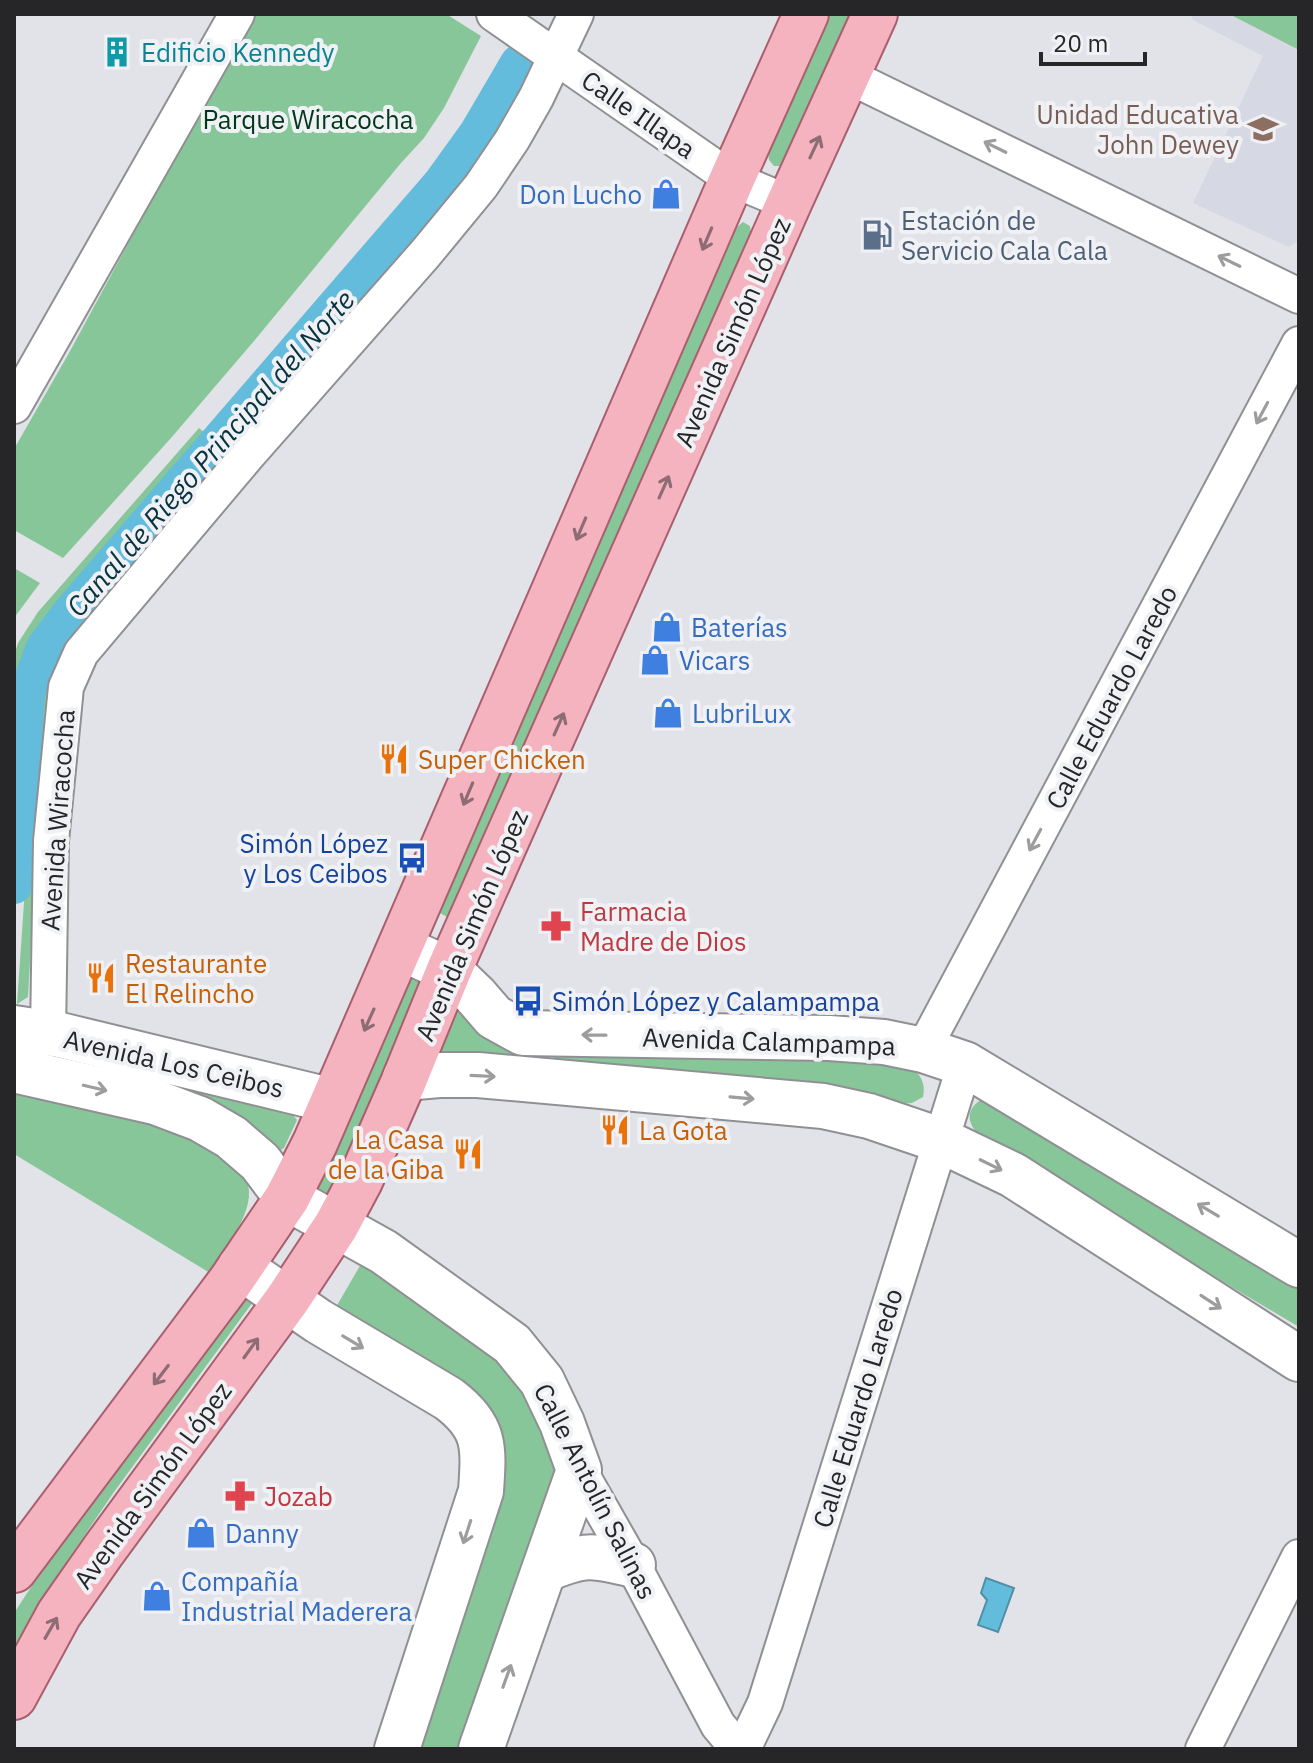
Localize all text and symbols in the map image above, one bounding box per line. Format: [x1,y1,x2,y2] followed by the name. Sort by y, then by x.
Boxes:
[1041,16,1145,66] scale bar
[1053,27,1108,59] text: 20 m
[100,35,134,69] building icon: Edificio Kennedy
[141,35,334,69] place label: Edificio Kennedy
[575,62,703,166] street label: Calle Illapa
[1036,97,1239,161] place label: Unidad Educativa John Dewey
[202,102,414,136] park label: Parque Wiracocha
[1246,112,1280,146] school or university icon: Unidad Educativa John Dewey
[808,135,823,159] one-way arrow
[984,139,1008,154] one-way arrow
[519,177,642,211] place label: Don Lucho
[649,177,683,211] shop icon: Don Lucho
[901,203,1108,267] place label: Estación de Servicio Cala Cala
[666,212,798,452] street label: Avenida Simón López
[860,218,894,252] fuel station icon: Estación de Servicio Cala Cala
[698,226,713,251] one-way arrow
[1218,253,1241,268] one-way arrow
[58,282,362,624] water label: Canal de Riego Principal del Norte
[1254,401,1270,424] one-way arrow
[657,475,672,499] one-way arrow
[573,516,588,541] one-way arrow
[1038,579,1184,815] street label: Calle Eduardo Laredo
[650,610,684,644] shop icon: Baterías
[691,610,788,644] place label: Baterías
[638,643,672,677] shop icon: Vicars
[679,643,751,677] place label: Vicars
[651,696,685,730] shop icon: LubriLux
[692,696,791,730] place label: LubriLux
[32,708,82,932] street label: Avenida Wiracocha
[552,713,567,737] one-way arrow
[377,742,411,776] restaurant icon: Super Chicken
[418,742,586,776] place label: Super Chicken
[459,781,474,805] one-way arrow
[407,804,535,1046] street label: Avenida Simón López
[240,826,388,890] place label: Simón López y Los Ceibos
[1026,828,1042,852] one-way arrow
[395,841,429,875] bus stop icon: Simón López y Los Ceibos
[580,894,747,958] place label: Farmacia Madre de Dios
[539,909,573,943] pharmacy icon: Farmacia Madre de Dios
[125,946,267,1010] place label: Restaurante El Relincho
[84,961,118,995] restaurant icon: Restaurante El Relincho
[511,984,545,1018] bus stop icon: Simón López y Calampampa
[552,984,880,1018] place label: Simón López y Calampampa
[361,1007,376,1031] one-way arrow
[642,1020,896,1062] street label: Avenida Calampampa
[61,1021,287,1105] street label: Avenida Los Ceibos
[581,1027,608,1043] one-way arrow
[469,1068,496,1083] one-way arrow
[82,1081,108,1096] one-way arrow
[728,1091,755,1106] one-way arrow
[598,1113,632,1147] restaurant icon: La Gota
[639,1113,728,1147] place label: La Gota
[328,1122,444,1186] place label: La Casa de la Giba
[451,1137,485,1171] restaurant icon: La Casa de la Giba
[978,1157,1002,1173] one-way arrow
[1197,1202,1220,1218] one-way arrow
[804,1284,910,1532] street label: Calle Eduardo Laredo
[1199,1295,1222,1311] one-way arrow
[341,1334,364,1350] one-way arrow
[242,1338,259,1359] one-way arrow
[152,1363,169,1385] one-way arrow
[65,1375,239,1595] street label: Avenida Simón López
[527,1377,665,1605] street label: Calle Antolín Salinas
[223,1479,257,1513] pharmacy icon: Jozab
[264,1479,333,1513] place label: Jozab
[184,1516,218,1550] shop icon: Danny
[225,1516,299,1550] place label: Danny
[459,1519,474,1544] one-way arrow
[181,1564,412,1628] place label: Compañía Industrial Maderera
[140,1579,174,1613] shop icon: Compañía Industrial Maderera
[44,1617,60,1640] one-way arrow
[501,1663,516,1688] one-way arrow

